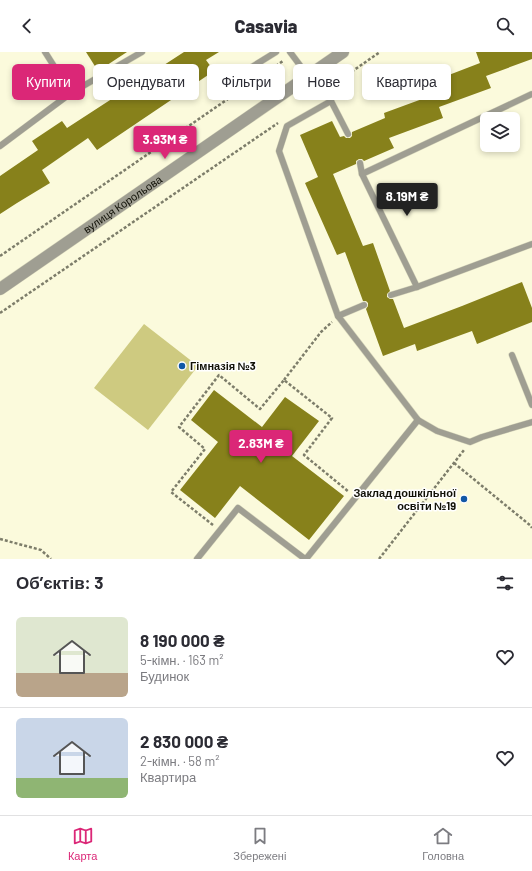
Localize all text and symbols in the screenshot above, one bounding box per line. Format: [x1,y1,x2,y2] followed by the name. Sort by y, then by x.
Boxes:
[16,15,38,37] icon: back
[235,15,297,37] text: Casavia
[494,15,516,37] icon: search
[12,64,85,100] chip: Купити
[93,64,199,100] chip: Орендувати
[207,64,285,100] chip: Фільтри
[293,64,354,100] chip: Нове
[362,64,451,100] chip: Квартира
[480,112,520,152] map controls
[480,112,520,152] button: layers
[128,126,202,160] pin: 3.93M ₴
[142,131,188,147] text: 3.93M ₴
[80,172,165,236] street label: вулиця Корольова
[370,183,444,217] pin: 8.19M ₴
[386,188,428,204] text: 8.19M ₴
[190,359,256,372] place label: Гімназія №3
[177,361,187,371] marker: Гімназія №3
[224,430,298,464] pin: 2.83M ₴
[238,435,284,451] text: 2.83M ₴
[353,486,457,512] place label: Заклад дошкільної освіти №19
[459,494,469,504] marker: Заклад дошкільної освіти №19
[16,572,103,592] text: Об’єктів: 3
[494,572,516,594] icon: filters
[140,630,225,650] text: 8 190 000 ₴
[48,633,96,681] icon: home
[494,646,516,668] icon: heart
[140,652,224,668] text: 5-кімн. · 163 m²
[140,668,189,684] text: Будинок
[140,731,228,751] text: 2 830 000 ₴
[48,734,96,782] icon: home
[494,747,516,769] icon: heart
[140,753,219,769] text: 2-кімн. · 58 m²
[140,769,196,785] text: Квартира
[68,825,97,862] tab: Карта
[233,825,286,862] tab: Збережені
[422,825,464,862] tab: Головна

